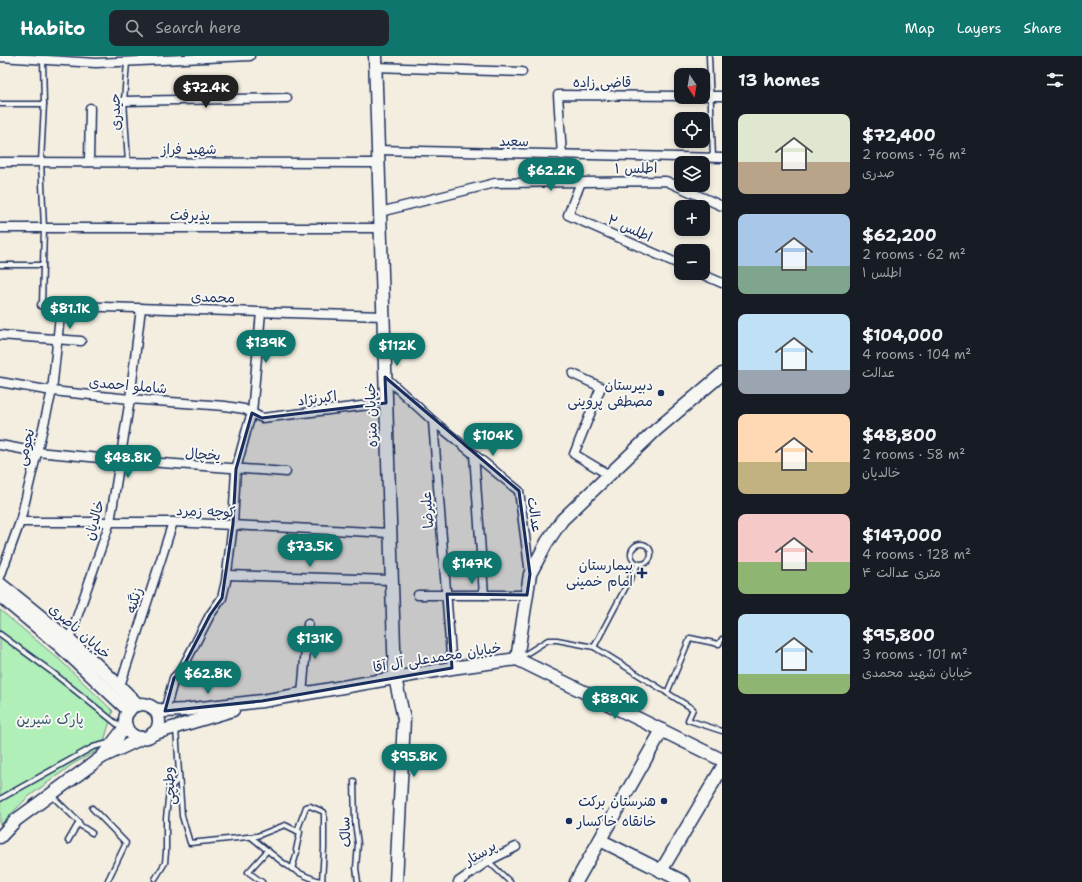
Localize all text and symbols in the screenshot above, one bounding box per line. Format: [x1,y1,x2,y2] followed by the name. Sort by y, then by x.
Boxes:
[109,10,389,46] search box
[20,16,85,41] text: Habito
[123,17,145,39] icon: search
[155,18,241,38] text: Search here
[905,19,935,37] text: Map
[957,19,1001,37] text: Layers
[1023,19,1062,37] text: Share
[674,68,710,104] north arrow
[674,68,710,280] map controls
[738,69,820,91] text: 13 homes
[1044,69,1066,91] icon: filters
[573,73,631,91] street label: قاضی زاده
[173,75,239,109] pin: $72.4K
[182,79,230,96] text: $72.4K
[106,93,124,131] street label: حیدری
[674,112,710,148] button: locate
[862,124,936,146] text: $72,400
[770,130,818,178] icon: home
[499,132,529,150] street label: سعید
[160,140,217,158] street label: شهید فراز
[862,146,966,163] text: 2 rooms · 76 m²
[674,156,710,192] button: layers
[518,158,584,192] pin: $62.2K
[614,159,658,177] street label: اطلس ۱
[527,162,575,179] text: $62.2K
[862,164,895,181] text: صدری
[674,200,710,236] button: +
[170,206,210,225] street label: پذیرفت
[605,210,655,246] street label: اطلس ۲
[862,224,937,246] text: $62,200
[770,230,818,278] icon: home
[674,244,710,280] button: −
[862,246,966,263] text: 2 rooms · 62 m²
[862,264,902,281] text: اطلس ۱
[191,287,235,307] street label: محمدی
[37,296,103,330] pin: $81.1K
[50,300,90,317] text: $81.1K
[862,324,943,346] text: $104,000
[238,330,294,364] pin: $139K
[770,330,818,378] icon: home
[369,333,425,367] pin: $112K
[246,334,286,351] text: $139K
[378,337,416,354] text: $112K
[862,346,971,363] text: 4 rooms · 104 m²
[862,364,896,381] text: عدالت
[88,373,168,398] street label: شاملو احمدی
[568,376,653,411] place label: دبیرستان مصطفی پروینی
[361,382,381,448] street label: خیابان منزه
[296,387,338,409] street label: اکبرنژاد
[656,388,666,398] marker: دبیرستان مصطفی پروینی
[465,423,521,457] pin: $104K
[862,424,937,446] text: $48,800
[12,427,38,467] street label: نجومی
[472,427,514,444] text: $104K
[770,430,818,478] icon: home
[185,444,221,465] street label: یخچال
[95,445,161,479] pin: $48.8K
[862,446,965,463] text: 2 rooms · 58 m²
[104,449,152,466] text: $48.8K
[862,464,900,481] text: خالدیان
[417,491,437,529] street label: علیرضا
[524,496,546,534] street label: عدالت
[80,498,108,542] street label: خالدیان
[176,501,236,522] street label: کوچه زمرد
[862,524,942,546] text: $147,000
[770,530,818,578] icon: home
[277,534,343,568] pin: $73.5K
[287,538,333,555] text: $73.5K
[862,546,971,563] text: 4 rooms · 128 m²
[444,551,500,585] pin: $147K
[452,555,492,572] text: $147K
[566,556,633,592] place label: بیمارستان امام خمینی
[862,564,941,581] text: ۴ متری عدالت
[636,567,648,579] marker: بیمارستان امام خمینی
[121,585,147,615] street label: زنگنه
[45,599,115,663] street label: خیابان ناصری
[862,624,935,646] text: $95,800
[287,626,343,660] pin: $131K
[296,630,334,647] text: $131K
[770,630,818,678] icon: home
[372,638,502,676] street label: خیابان محمدعلی آل آقا
[862,646,968,663] text: 3 rooms · 101 m²
[175,661,241,695] pin: $62.8K
[862,664,972,681] text: خیابان شهید محمدی
[184,665,232,682] text: $62.8K
[582,686,648,720] pin: $88.9K
[592,690,638,707] text: $88.9K
[16,710,84,729] park label: پارک شیرین
[381,744,447,778] pin: $95.8K
[391,748,437,765] text: $95.8K
[159,766,180,806] street label: وطنچی
[578,792,656,810] place label: هنرستان برکت
[659,796,669,806] marker: هنرستان برکت
[576,812,656,830] place label: خانقاه خاکسار
[335,816,355,848] street label: سالک
[564,816,574,826] marker: خانقاه خاکسار
[460,837,500,871] street label: پرستار

